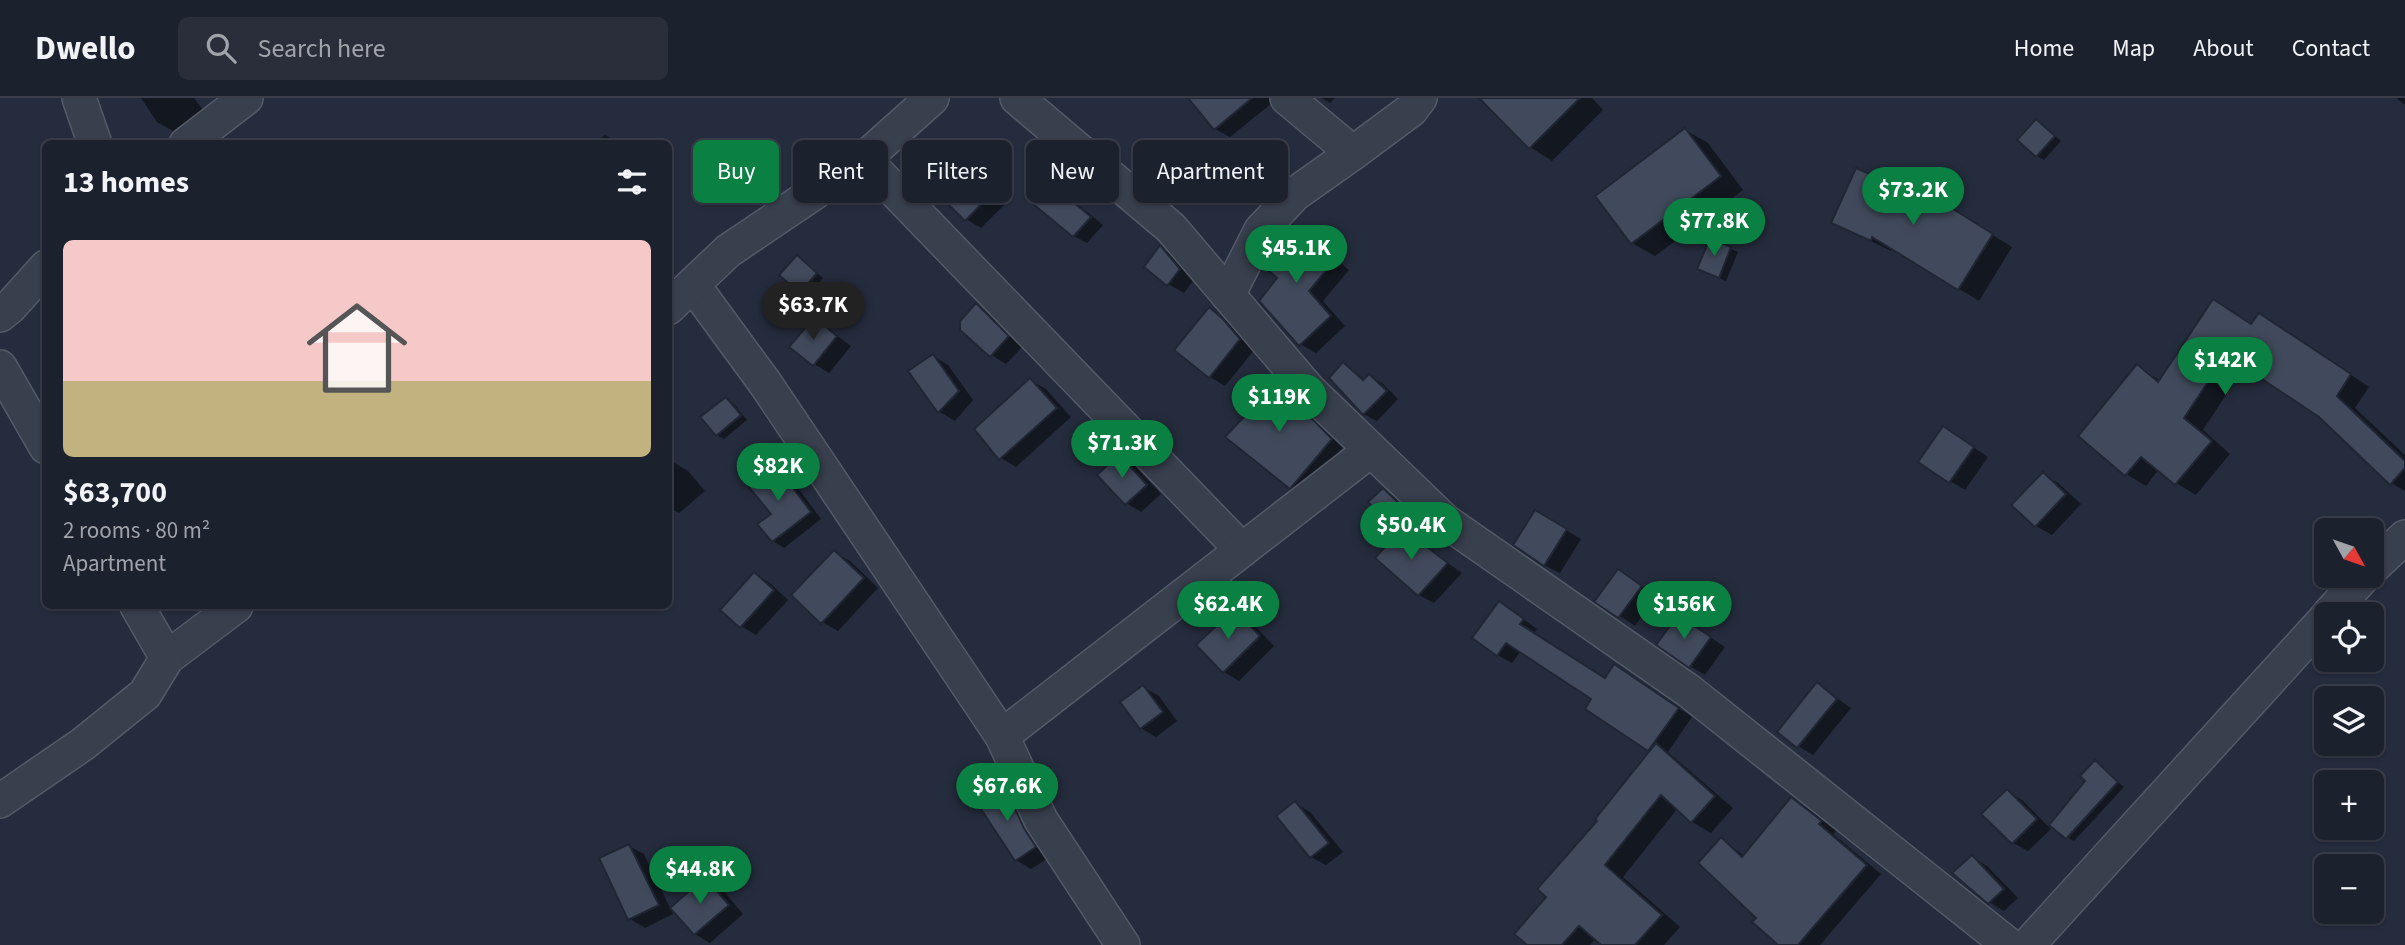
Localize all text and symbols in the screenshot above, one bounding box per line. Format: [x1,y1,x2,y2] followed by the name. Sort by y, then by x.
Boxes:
[178,17,668,80] search box
[35,25,136,72] text: Dwello
[202,29,240,67] icon: search
[258,30,386,67] text: Search here
[2014,31,2074,66] text: Home
[2112,31,2155,66] text: Map
[2193,31,2254,66] text: About
[2292,31,2370,66] text: Contact
[693,140,779,203] chip: Buy
[793,140,888,203] chip: Rent
[902,140,1012,203] chip: Filters
[1026,140,1119,203] chip: New
[1133,140,1288,203] chip: Apartment
[63,161,189,204] text: 13 homes
[613,163,651,201] icon: filters
[1856,167,1970,227] pin: $73.2K
[1878,173,1948,206] text: $73.2K
[1657,198,1771,258] pin: $77.8K
[1679,204,1749,237] text: $77.8K
[1239,226,1353,285] pin: $45.1K
[1261,231,1331,264] text: $45.1K
[756,282,870,342] pin: $63.7K
[294,285,420,411] icon: home
[778,288,848,321] text: $63.7K
[2176,338,2274,397] pin: $142K
[2194,343,2256,376] text: $142K
[1230,374,1328,434] pin: $119K
[1248,380,1310,413] text: $119K
[1065,420,1179,480] pin: $71.3K
[1087,426,1157,459] text: $71.3K
[737,444,819,503] pin: $82K
[753,449,803,482] text: $82K
[63,471,167,514] text: $63,700
[1354,503,1468,562] pin: $50.4K
[1376,508,1446,541] text: $50.4K
[63,514,210,547] text: 2 rooms · 80 m²
[2314,518,2384,588] north arrow
[2314,518,2384,924] map controls
[63,547,166,580] text: Apartment
[1171,582,1285,641] pin: $62.4K
[1635,582,1733,641] pin: $156K
[1193,587,1263,620] text: $62.4K
[1653,587,1715,620] text: $156K
[2314,602,2384,672] button: locate
[2314,686,2384,756] button: layers
[950,764,1064,823] pin: $67.6K
[972,769,1042,802] text: $67.6K
[2314,770,2384,840] button: +
[643,846,757,906] pin: $44.8K
[665,852,735,885] text: $44.8K
[2314,854,2384,924] button: −

